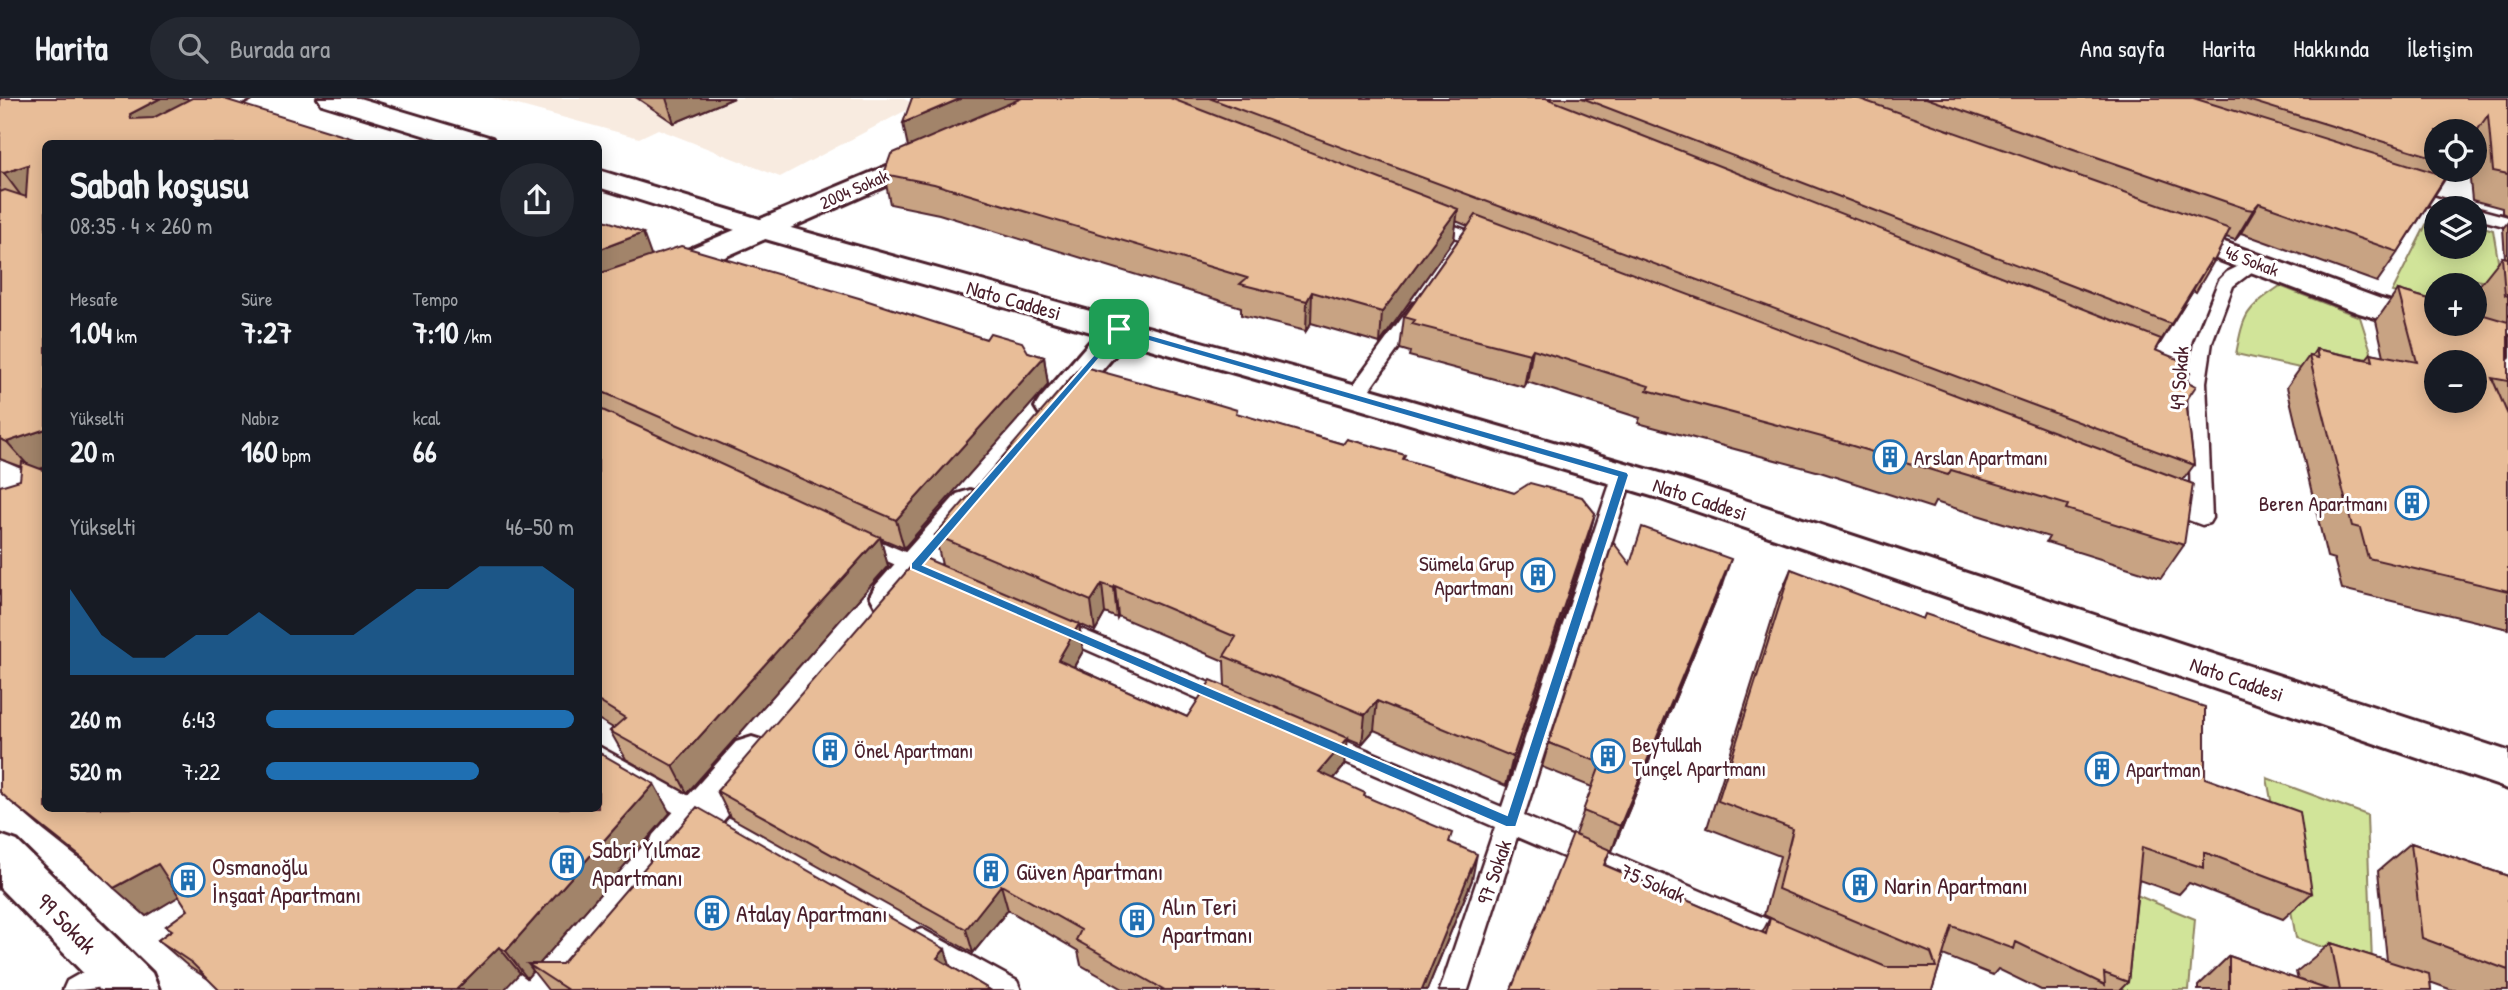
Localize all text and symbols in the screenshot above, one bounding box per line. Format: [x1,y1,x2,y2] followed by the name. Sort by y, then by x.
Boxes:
[150,17,640,80] search box
[35,26,108,70] text: Harita
[174,29,212,67] icon: search
[230,31,330,66] text: Burada ara
[2080,32,2164,64] text: Ana sayfa
[2202,32,2255,64] text: Harita
[2293,32,2369,64] text: Hakkında
[2407,32,2473,64] text: İletişim
[2424,119,2487,413] map controls
[2424,119,2487,182] button: locate
[70,158,248,210] text: Sabah koşusu
[500,163,574,237] button: share
[816,163,893,215] street label: 2004 Sokak
[2424,196,2487,259] button: layers
[70,210,212,241] text: 08:35 · 4 × 260 m
[2222,239,2283,283] street label: 46 Sokak
[963,273,1065,327] street label: Nato Caddesi
[2424,273,2487,336] button: +
[70,286,118,312] text: Mesafe
[241,286,273,312] text: Süre
[413,286,458,312] text: Tempo
[1089,299,1149,359] pin
[1100,310,1138,348] icon: arrive
[70,312,112,352] text: 1.04
[241,312,292,352] text: 7:27
[413,312,459,352] text: 7:10
[112,323,137,349] text: km
[459,323,492,349] text: /km
[2162,345,2196,411] street label: 49 Sokak
[2424,350,2487,413] button: −
[70,405,125,431] text: Yükselti
[241,405,279,431] text: Nabız
[413,405,440,431] text: kcal
[70,431,97,471] text: 20
[241,431,278,471] text: 160
[413,431,437,471] text: 66
[1871,438,1909,476] building icon: Arslan Apartmanı
[97,442,115,468] text: m
[278,442,311,468] text: bpm
[1914,443,2048,472] place label: Arslan Apartmanı
[1649,470,1751,528] street label: Nato Caddesi
[2393,484,2431,522] building icon: Beren Apartmanı
[2259,489,2388,518] place label: Beren Apartmanı
[70,511,136,542] text: Yükselti
[506,511,574,542] text: 46–50 m
[1419,549,1514,602] place label: Sümela Grup Apartmanı
[1519,556,1557,594] building icon: Sümela Grup Apartmanı
[2186,649,2288,709] street label: Nato Caddesi
[70,704,121,735] text: 260 m
[182,704,215,735] text: 6:43
[1632,730,1766,783] place label: Beytullah Tunçel Apartmanı
[811,731,849,769] building icon: Önel Apartmanı
[854,736,973,765] place label: Önel Apartmanı
[1589,737,1627,775] building icon: Beytullah Tunçel Apartmanı
[2083,750,2121,788] building icon: Apartman
[2126,755,2201,784] place label: Apartman
[70,756,122,787] text: 520 m
[182,756,220,787] text: 7:22
[592,833,701,893] place label: Sabri Yılmaz Apartmanı
[1469,835,1519,908] street label: 97 Sokak
[548,844,586,882] building icon: Sabri Yılmaz Apartmanı
[212,850,361,910] place label: Osmanoğlu İnşaat Apartmanı
[972,852,1010,890] building icon: Güven Apartmanı
[1016,855,1163,887] place label: Güven Apartmanı
[1616,856,1690,910] street label: 75 Sokak
[169,861,207,899] building icon: Osmanoğlu İnşaat Apartmanı
[1841,866,1879,904] building icon: Narin Apartmanı
[1884,869,2028,901] place label: Narin Apartmanı
[30,886,104,960] street label: 99 Sokak
[1162,890,1253,950] place label: Alın Teri Apartmanı
[693,894,731,932] building icon: Atalay Apartmanı
[736,897,888,929] place label: Atalay Apartmanı
[1118,901,1156,939] building icon: Alın Teri Apartmanı

